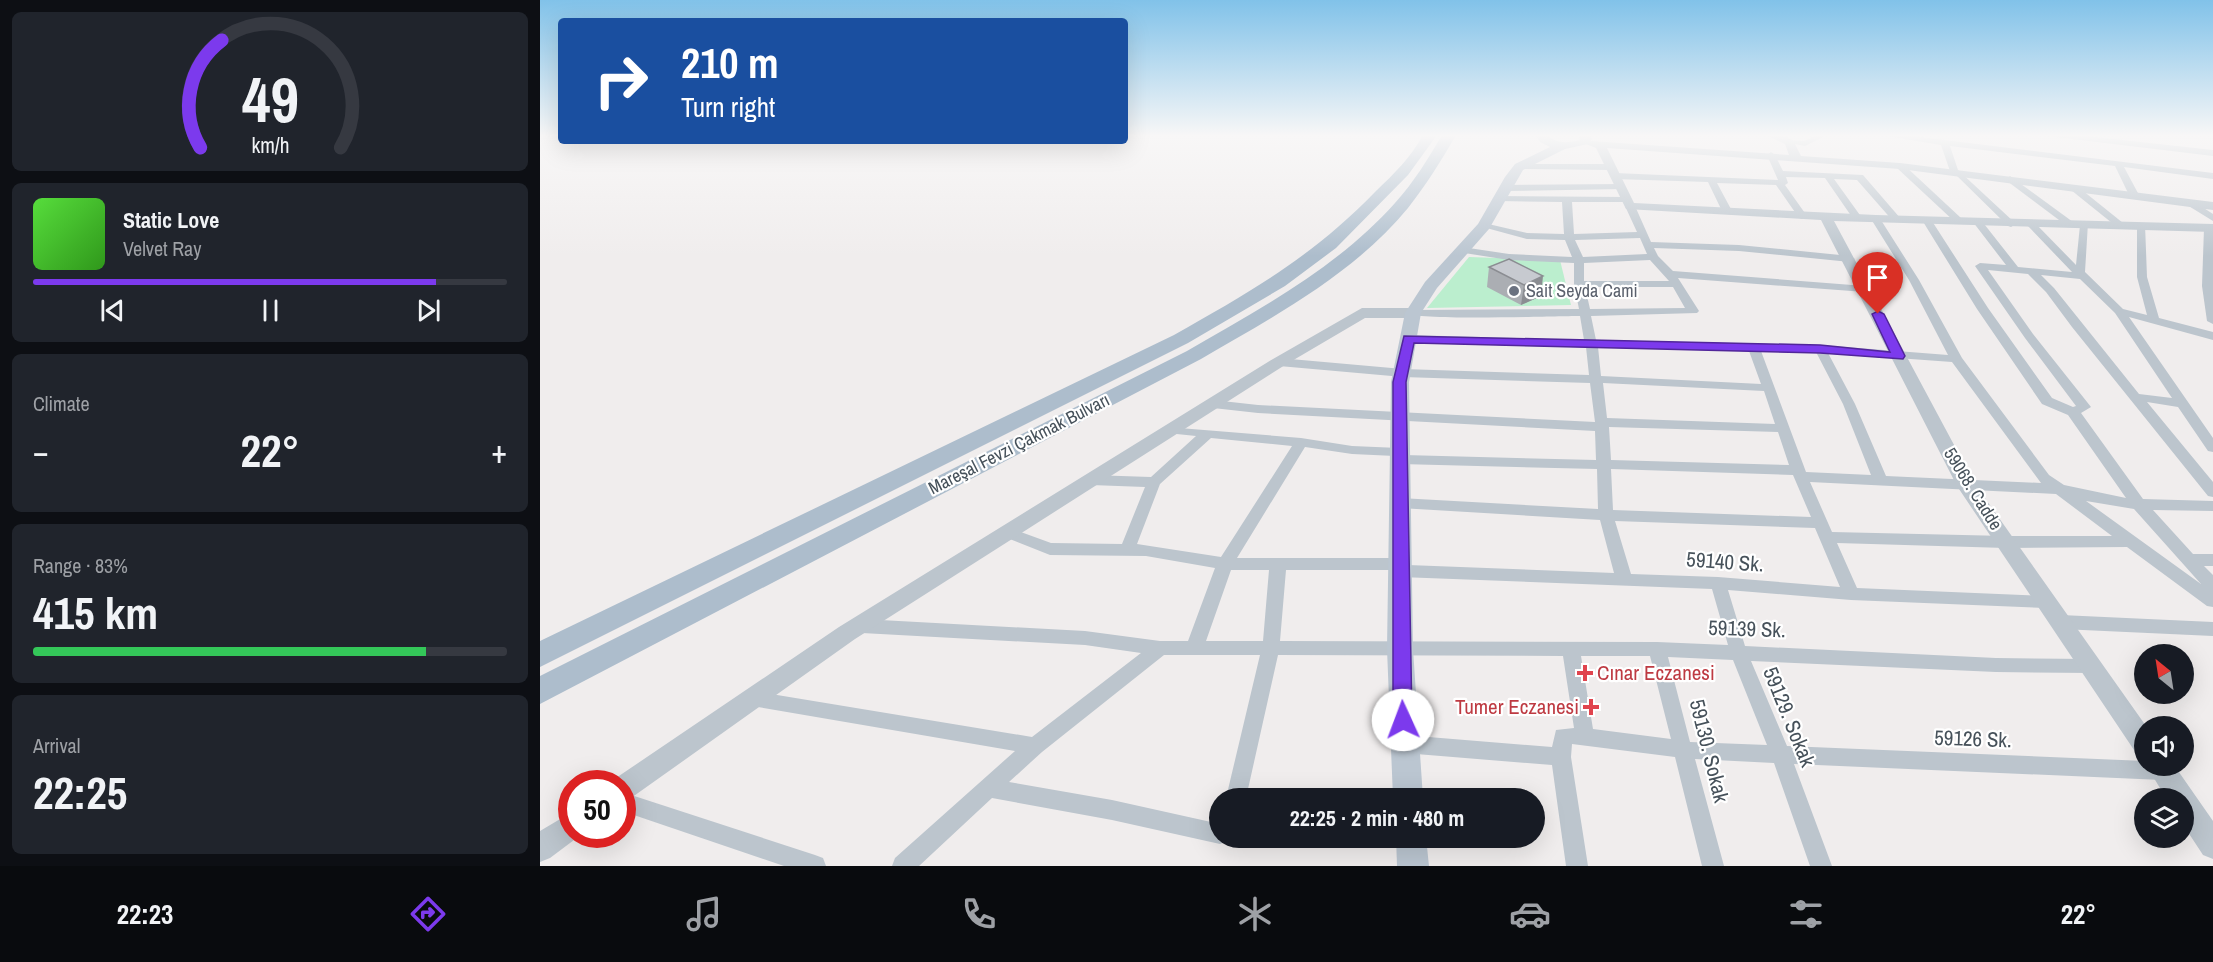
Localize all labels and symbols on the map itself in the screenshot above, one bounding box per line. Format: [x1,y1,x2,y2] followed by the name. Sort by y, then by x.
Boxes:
[1852,252,1903,314] pin
[1526,278,1638,303] place label: Sait Seyda Cami
[1507,284,1521,298] marker: Sait Seyda Cami
[924,387,1114,500] street label: Mareşal Fevzi Çakmak Bulvarı
[1938,443,2009,535] street label: 59068. Cadde
[1685,544,1765,579] street label: 59140 Sk.
[1708,613,1786,644] street label: 59139 Sk.
[2134,644,2194,704] north arrow
[1597,658,1715,687] place label: Cınar Eczanesi
[1756,663,1823,771] street label: 59129. Sokak
[1578,666,1592,680] marker: Cınar Eczanesi
[1371,688,1435,752] position arrow
[1455,692,1579,721] place label: Tumer Eczanesi
[1683,696,1736,806] street label: 59130. Sokak
[1584,700,1598,714] marker: Tumer Eczanesi
[1934,723,2012,754] street label: 59126 Sk.
[558,770,636,848] speed limit sign: 50

